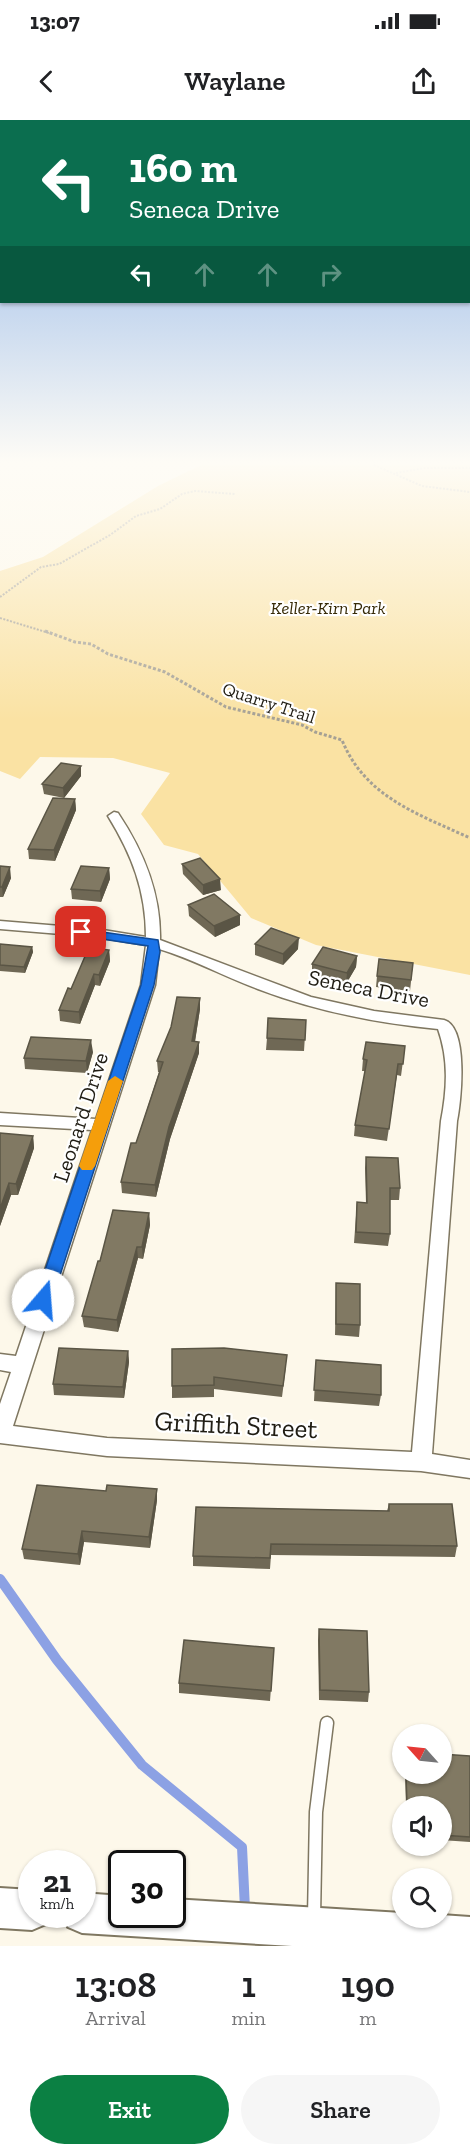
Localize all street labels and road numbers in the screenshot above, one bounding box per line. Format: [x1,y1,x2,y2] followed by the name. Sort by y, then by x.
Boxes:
[220,678,319,728] street label: Quarry Trail
[306,964,432,1013] street label: Seneca Drive
[47,1049,114,1186] street label: Leonard Drive
[154,1405,318,1445] street label: Griffith Street

